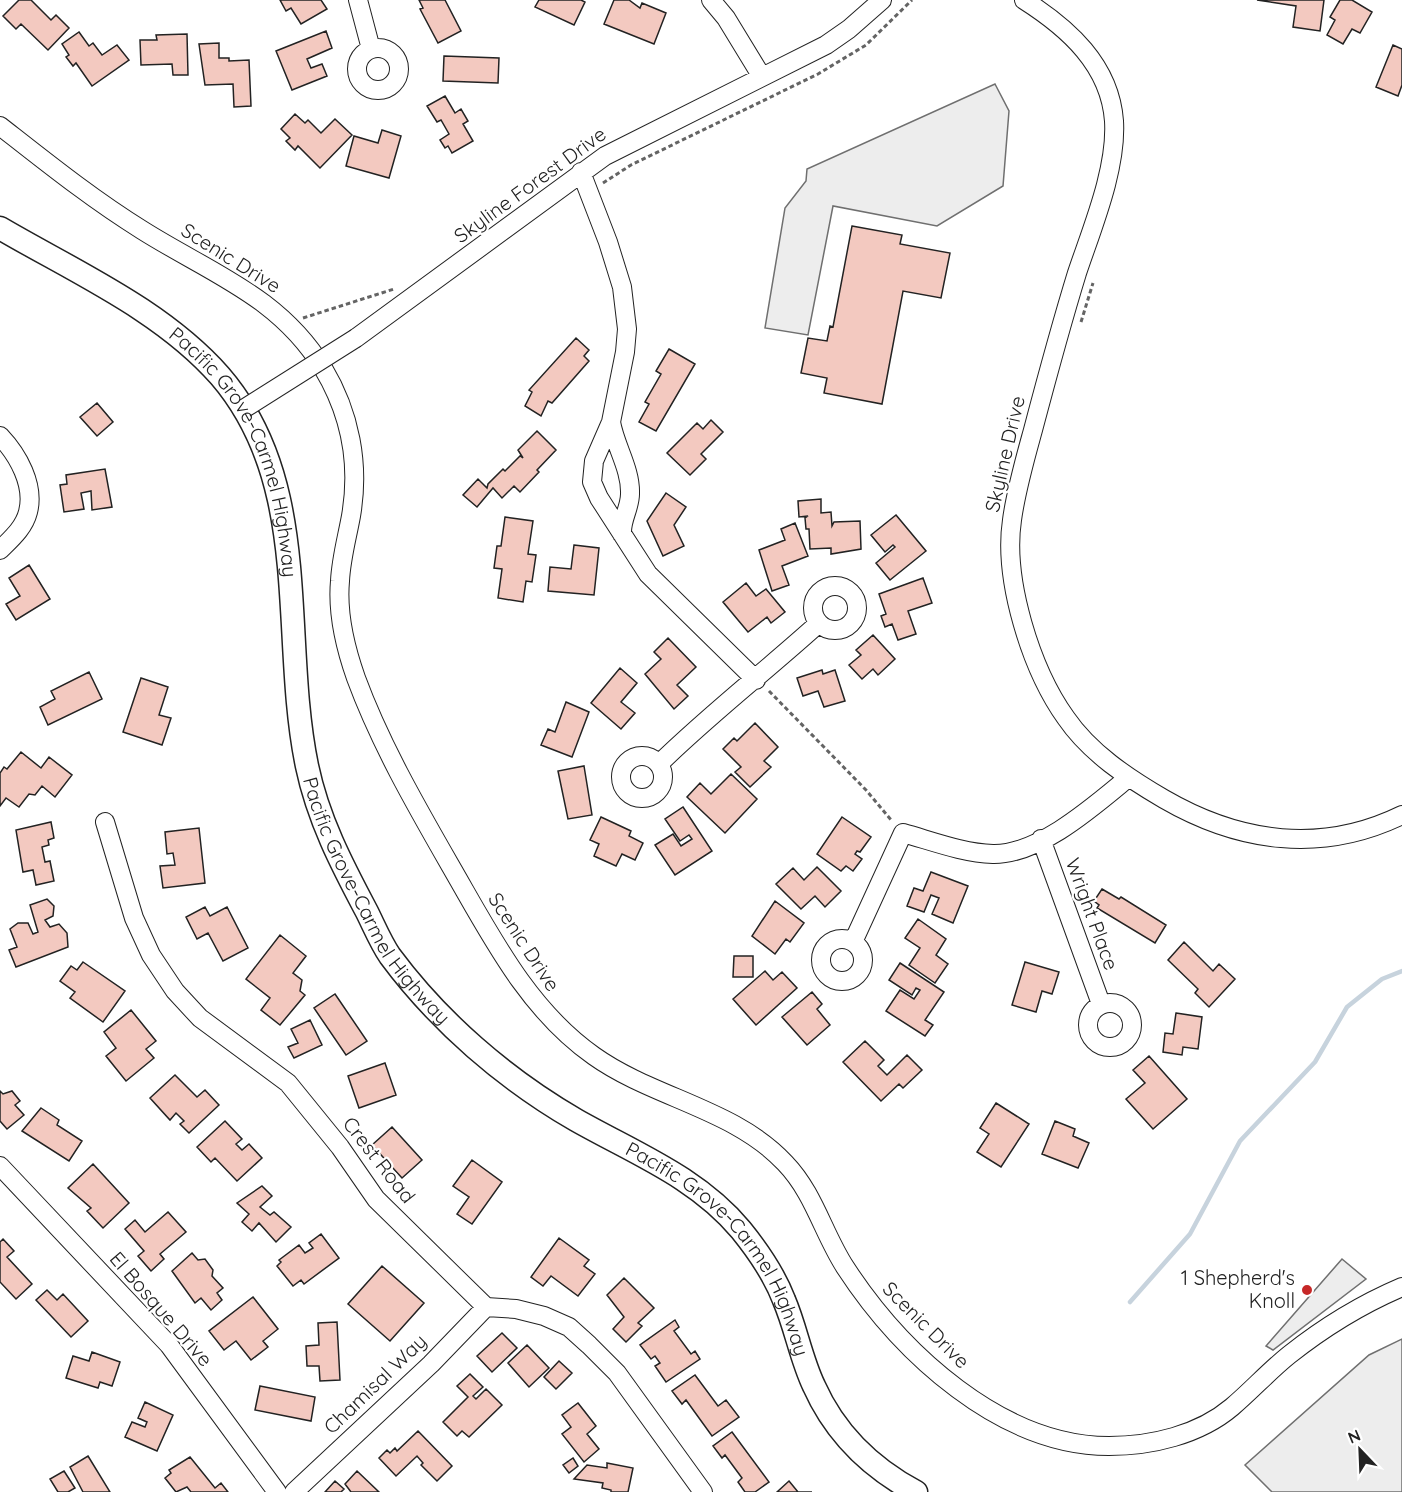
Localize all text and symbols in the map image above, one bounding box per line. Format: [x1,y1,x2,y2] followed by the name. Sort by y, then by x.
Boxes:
[449,121,611,248] street label: Skyline Forest Drive
[177,217,286,298] street label: Scenic Drive
[164,321,303,578] street label: Pacific Grove-Carmel Highway
[979,393,1030,514] street label: Skyline Drive
[298,774,456,1029] street label: Pacific Grove-Carmel Highway
[1061,854,1124,973] street label: Wright Place
[483,888,566,996] street label: Scenic Drive
[338,1111,421,1208] street label: Crest Road
[622,1136,815,1359] street label: Pacific Grove-Carmel Highway
[105,1246,218,1371] street label: El Bosque Drive
[1181,1265,1295,1313] place label: 1 Shepherd's Knoll
[878,1276,975,1373] street label: Scenic Drive
[1300,1283,1314,1297] marker: 1 Shepherd's Knoll
[318,1328,431,1439] street label: Chamisal Way
[1330,1420,1390,1480] north arrow
[1345,1425,1363,1448] text: N

